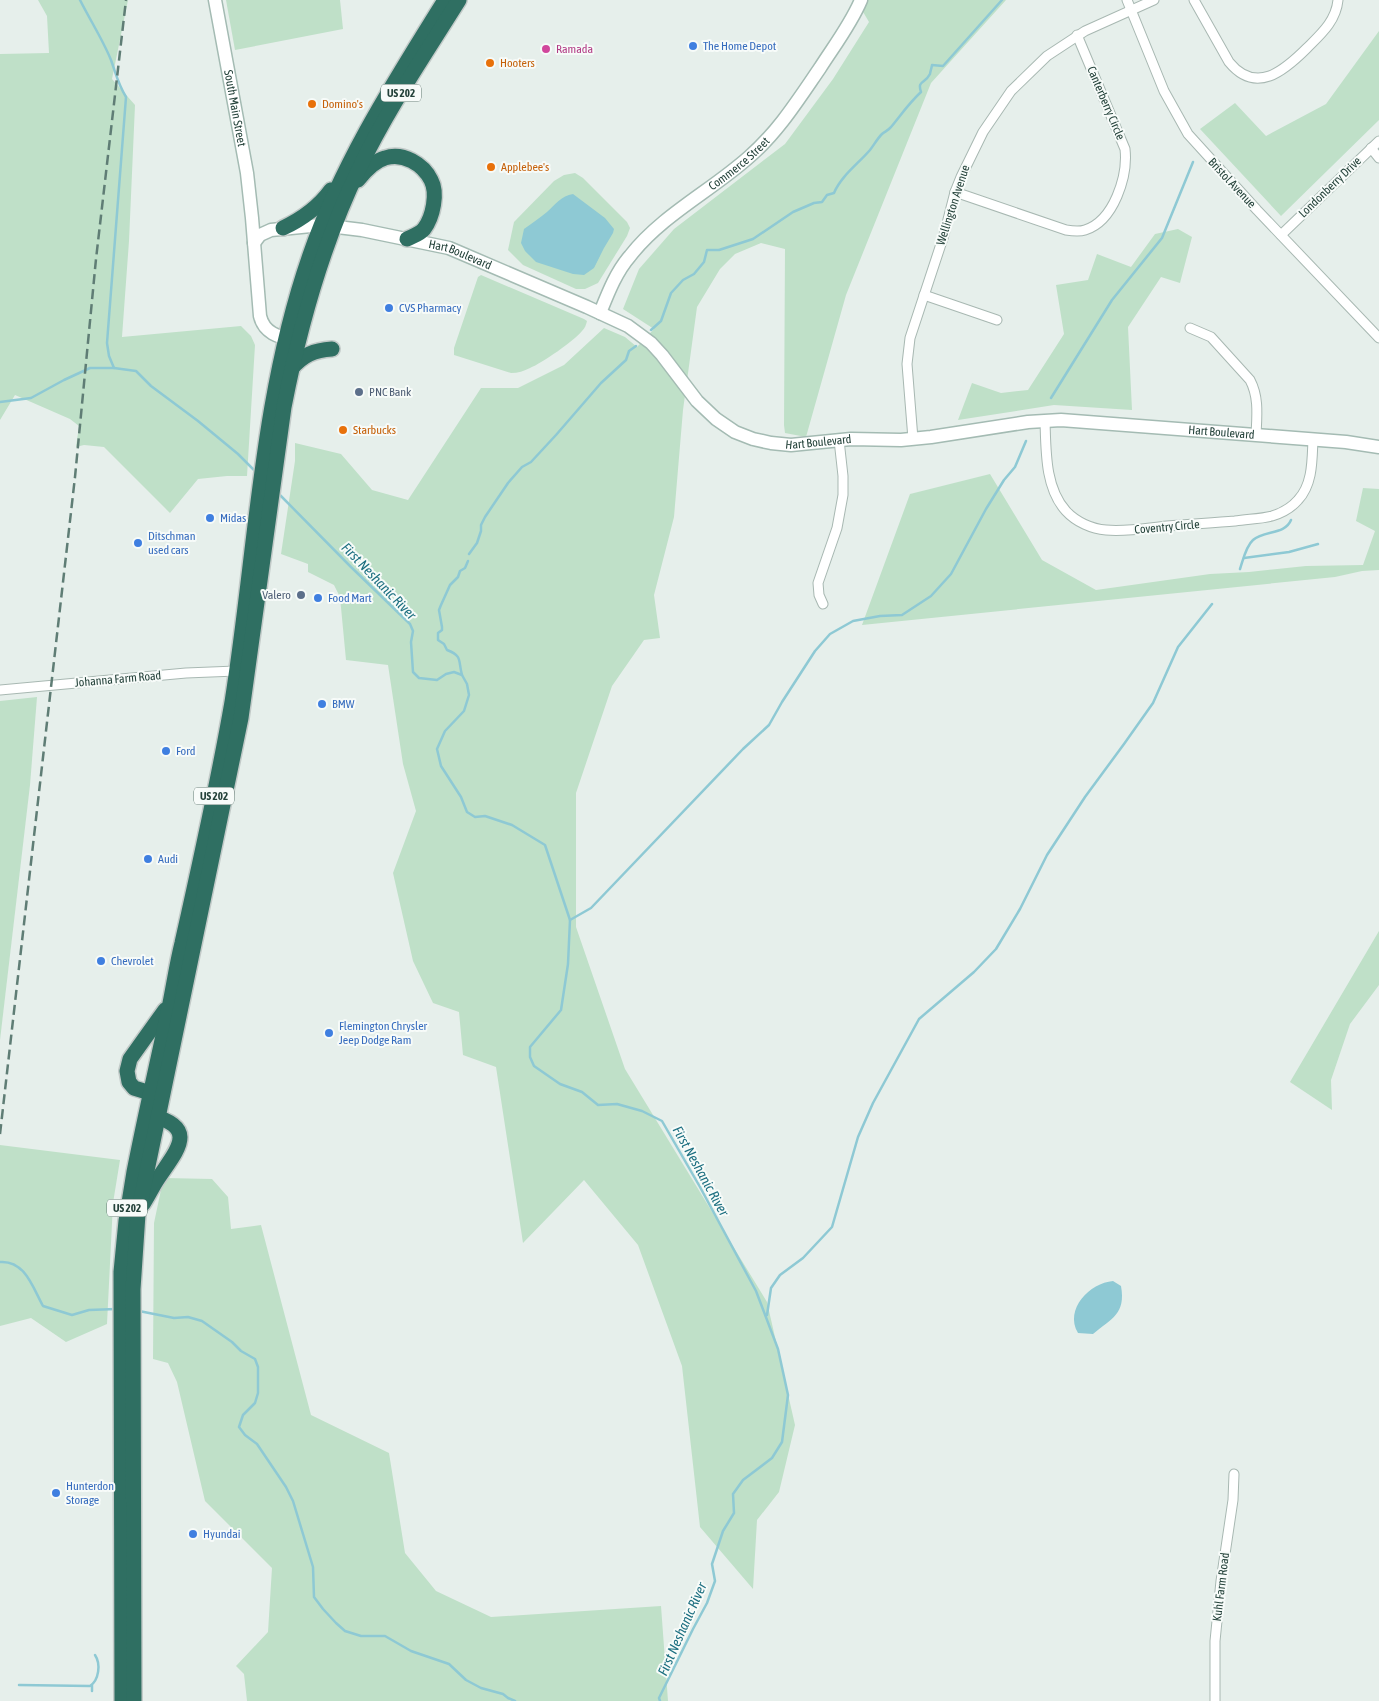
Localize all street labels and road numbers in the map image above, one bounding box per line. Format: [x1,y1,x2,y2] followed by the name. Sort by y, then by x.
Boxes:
[1084,64,1128,142] street label: Canterberry Circle
[221,69,249,148] street label: South Main Street
[381,85,421,102] road number: US 202
[706,134,773,193] street label: Commerce Street
[1296,154,1364,220] street label: Londonberry Drive
[1205,155,1259,211] street label: Bristol Avenue
[933,163,973,247] street label: Wellington Avenue
[427,237,494,272] street label: Hart Boulevard
[1188,423,1255,442] street label: Hart Boulevard
[785,432,852,452] street label: Hart Boulevard
[1134,517,1200,537] street label: Coventry Circle
[74,668,162,690] street label: Johanna Farm Road
[194,788,234,804] road number: US 202
[107,1200,147,1216] road number: US 202
[1210,1552,1232,1622] street label: Kuhl Farm Road

